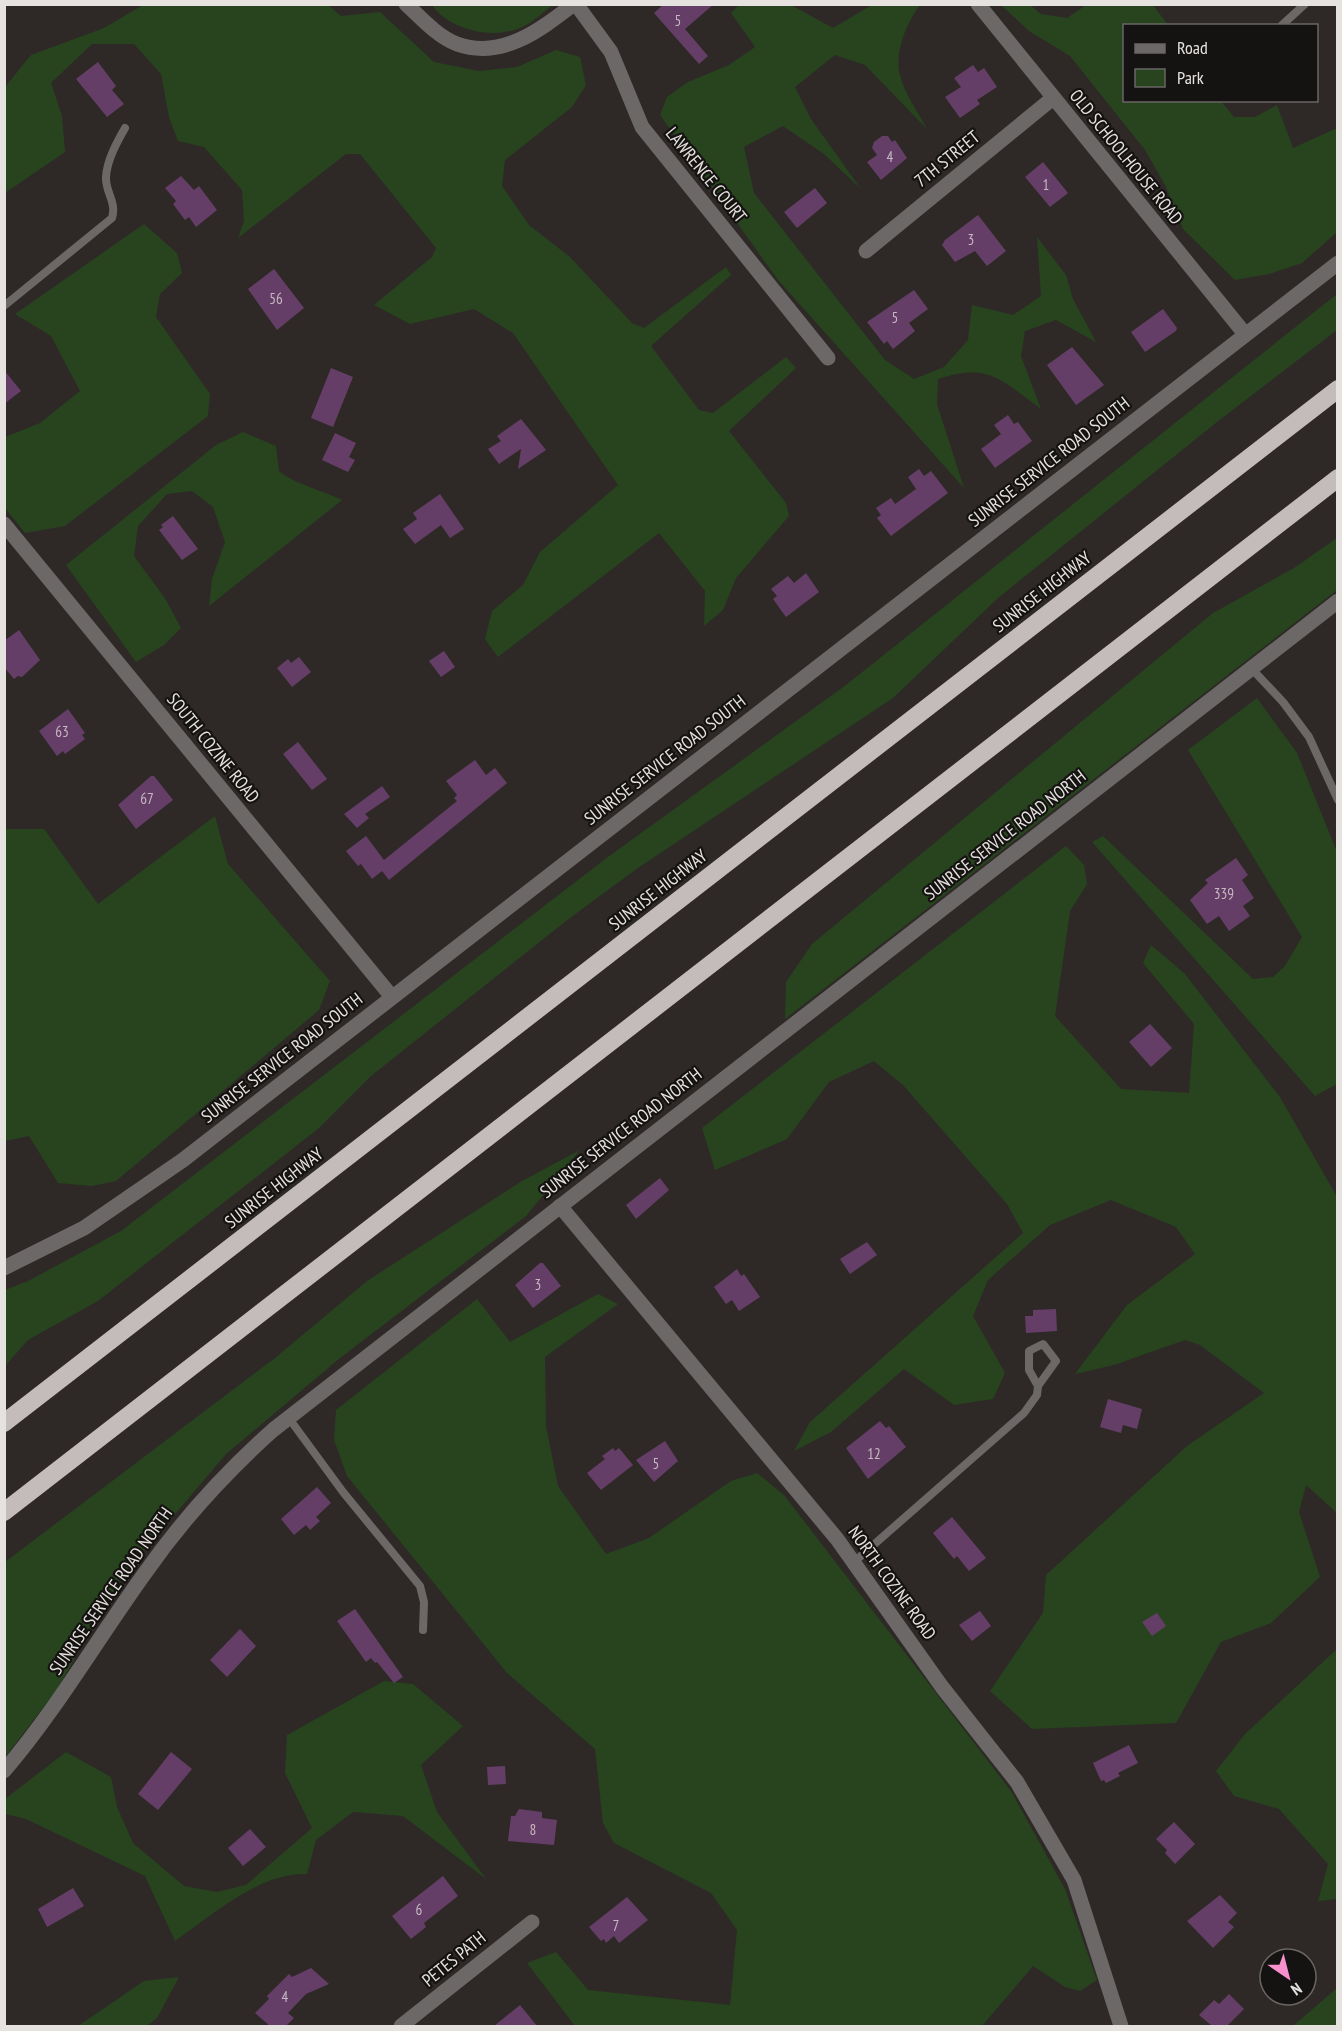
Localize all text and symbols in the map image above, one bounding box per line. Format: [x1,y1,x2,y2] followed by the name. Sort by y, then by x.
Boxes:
[675,11,681,30] house number: 5
[1123,24,1318,102] legend
[1177,36,1208,59] text: Road
[1177,66,1204,89] text: Park
[1065,84,1188,229] street label: OLD SCHOOLHOUSE ROAD
[661,122,752,227] street label: LAWRENCE COURT
[909,125,984,192] street label: 7TH STREET
[887,147,894,166] house number: 4
[1043,175,1049,194] house number: 1
[968,230,974,249] house number: 3
[269,289,283,308] house number: 56
[892,308,898,327] house number: 5
[963,391,1134,532] street label: SUNRISE SERVICE ROAD SOUTH
[988,546,1096,637] street label: SUNRISE HIGHWAY
[162,688,265,807] street label: SOUTH COZINE ROAD
[579,689,750,830] street label: SUNRISE SERVICE ROAD SOUTH
[55,722,69,741] house number: 63
[919,764,1090,905] street label: SUNRISE SERVICE ROAD NORTH
[140,789,154,808] house number: 67
[604,844,712,935] street label: SUNRISE HIGHWAY
[1214,884,1234,903] house number: 339
[196,987,367,1128] street label: SUNRISE SERVICE ROAD SOUTH
[535,1062,706,1203] street label: SUNRISE SERVICE ROAD NORTH
[220,1142,328,1233] street label: SUNRISE HIGHWAY
[535,1275,541,1294] house number: 3
[867,1444,881,1463] house number: 12
[653,1454,659,1473] house number: 5
[44,1503,177,1679] street label: SUNRISE SERVICE ROAD NORTH
[843,1521,941,1644] street label: NORTH COZINE ROAD
[530,1820,536,1839] house number: 8
[416,1900,423,1919] house number: 6
[613,1916,619,1935] house number: 7
[417,1926,490,1991] street label: PETES PATH
[1258,1947,1318,2007] north arrow
[1287,1979,1306,2000] text: N
[282,1987,289,2006] house number: 4

